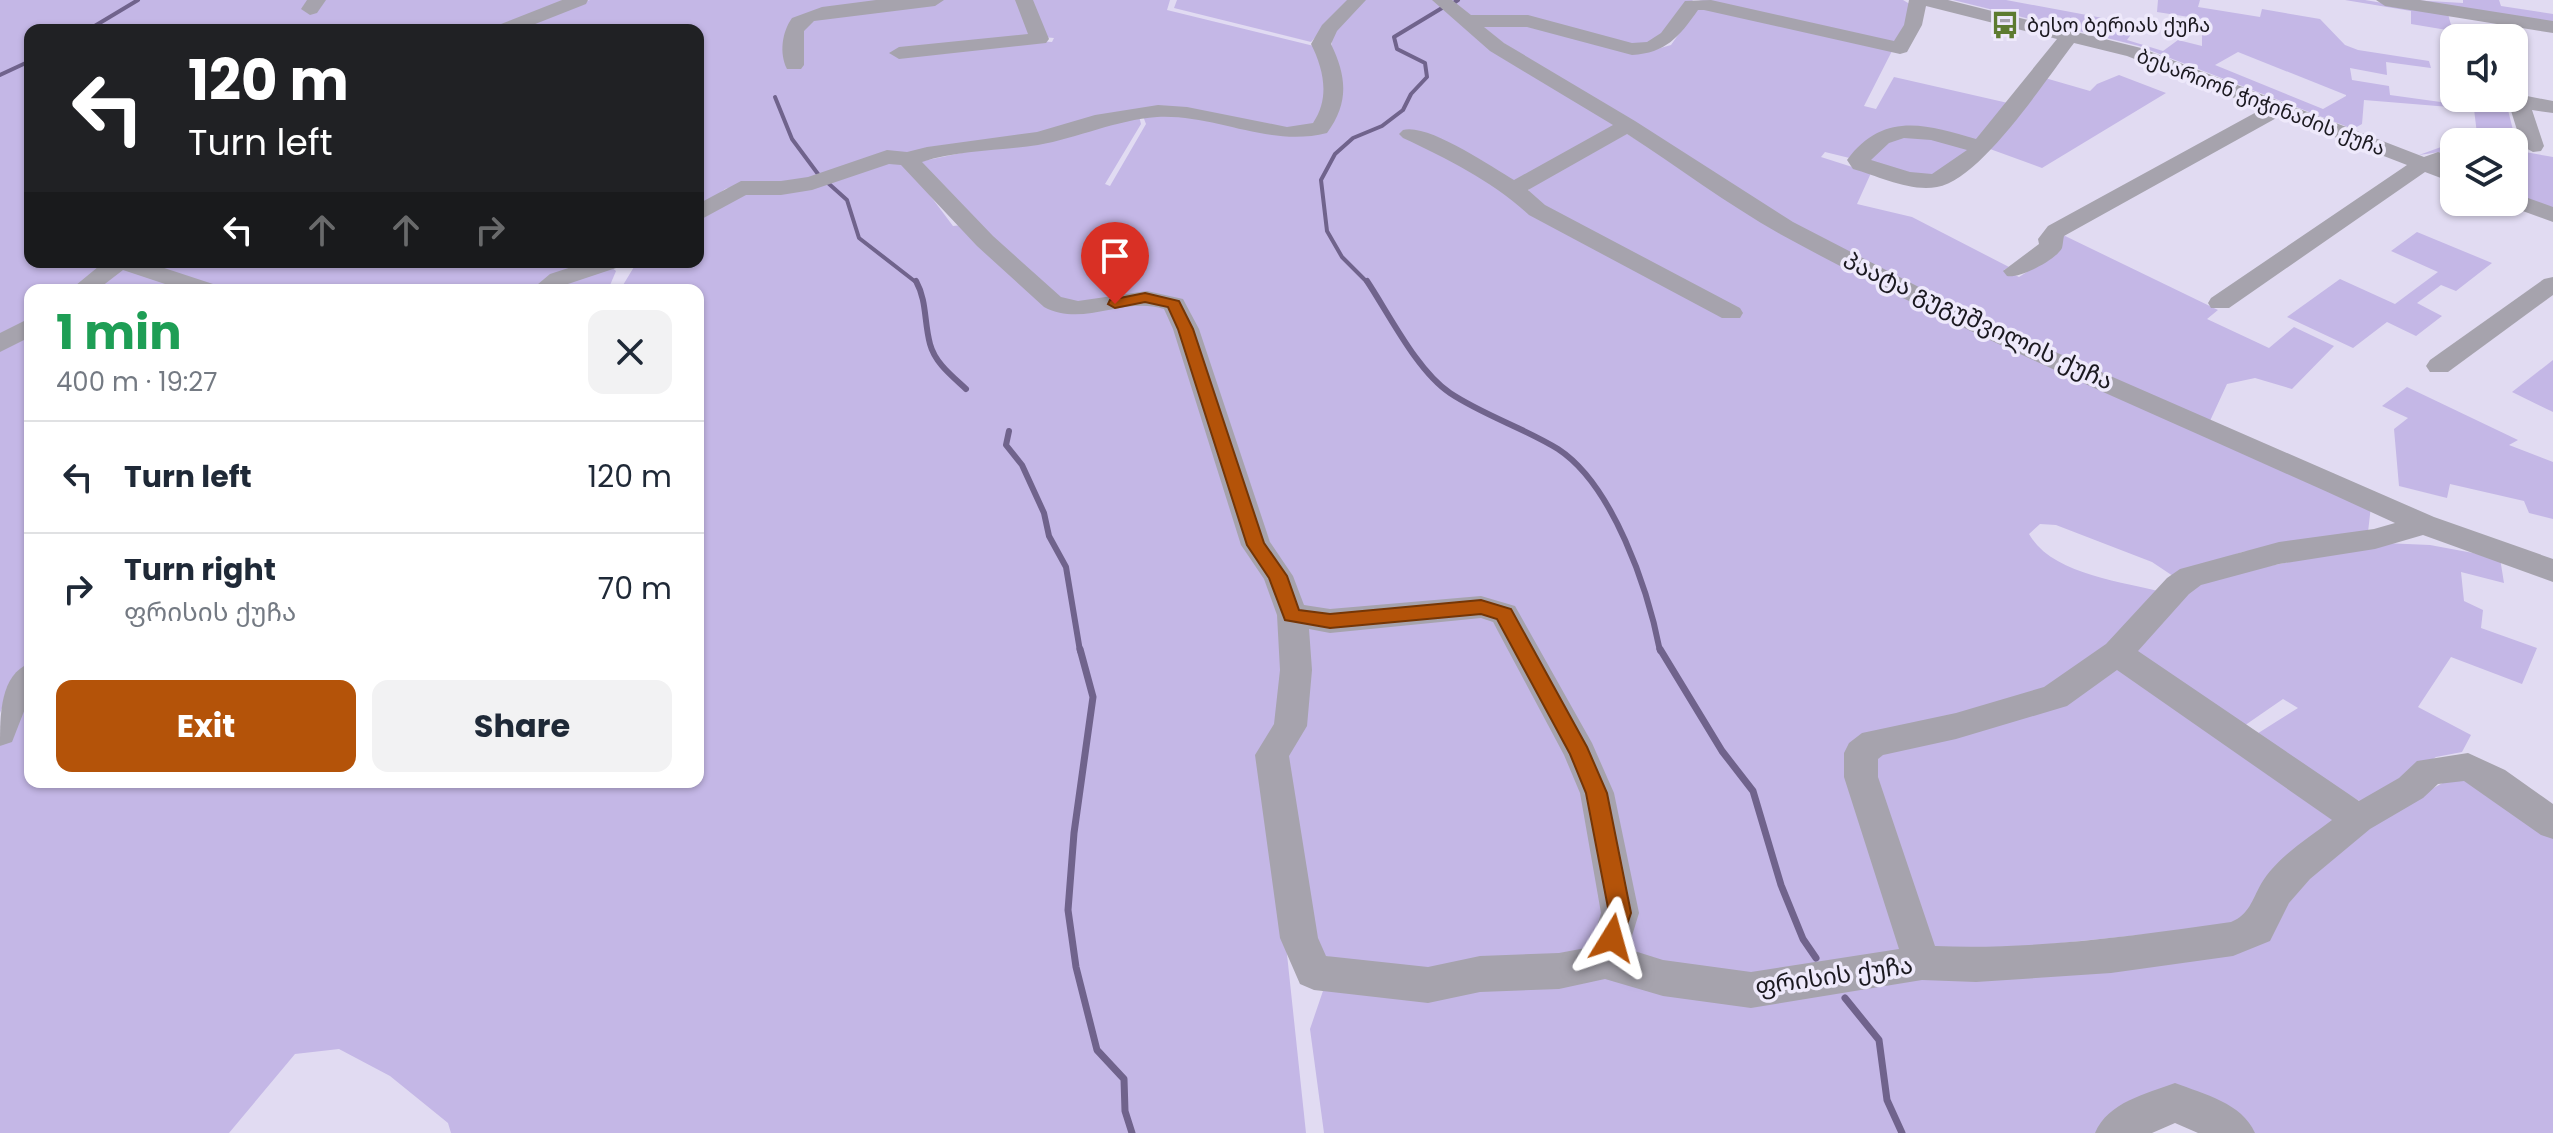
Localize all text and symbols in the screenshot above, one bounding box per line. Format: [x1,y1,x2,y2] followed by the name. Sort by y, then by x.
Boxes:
[1990,10,2020,40] bus stop icon: ბესო ბერიას ქუჩა
[2027,11,2210,39] place label: ბესო ბერიას ქუჩა
[2440,24,2528,216] map controls
[2440,24,2528,112] button: sound
[188,41,349,120] text: 120 m
[2133,42,2389,162] street label: ბესარიონ ჭიჭინაძის ქუჩა
[56,56,160,160] icon: left
[188,117,333,168] text: Turn left
[2440,128,2528,216] button: layers
[216,208,260,252] icon: left
[300,208,344,252] icon: ahead
[384,208,428,252] icon: ahead
[468,208,512,252] icon: right
[1081,222,1149,304] pin
[1093,234,1137,278] icon: arrive
[1838,243,2119,398] street label: პაატა გუგუშვილის ქუჩა
[56,299,182,366] text: 1 min
[588,310,672,394] button: close
[56,364,218,400] text: 400 m · 19:27
[56,455,100,499] icon: left
[124,455,252,498] text: Turn left
[587,455,672,498] text: 120 m
[124,548,276,591] text: Turn right
[56,567,100,611] icon: right
[598,567,672,610] text: 70 m
[124,594,296,630] text: ფრისის ქუჩა
[56,680,356,772] button: Exit
[372,680,672,772] button: Share
[1570,896,1654,980] position arrow
[1753,948,1915,1003] street label: ფრისის ქუჩა

